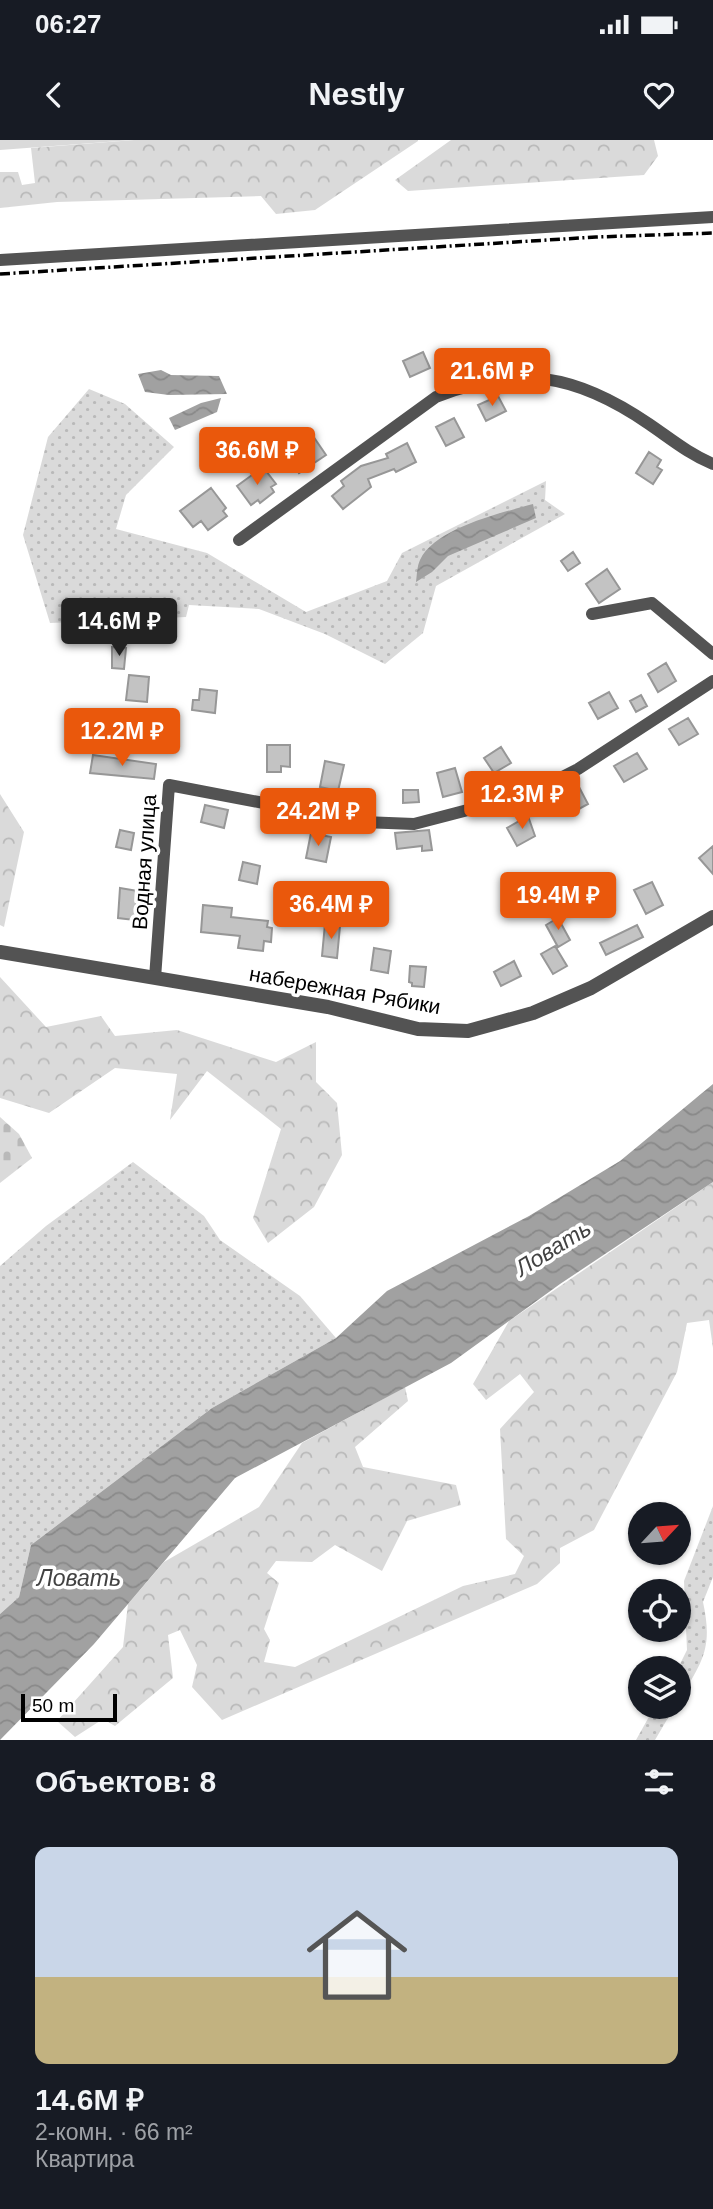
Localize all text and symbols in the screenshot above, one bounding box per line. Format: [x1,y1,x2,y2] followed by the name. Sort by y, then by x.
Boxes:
[35,9,102,39] text: 06:27
[35,76,73,114] icon: back
[308,76,405,112] text: Nestly
[640,76,678,114] icon: heart
[427,348,557,408] pin: 21.6M ₽
[450,358,534,384] text: 21.6M ₽
[192,428,322,487] pin: 36.6M ₽
[215,437,299,463] text: 36.6M ₽
[54,598,184,658] pin: 14.6M ₽
[77,608,161,634] text: 14.6M ₽
[57,708,187,768] pin: 12.2M ₽
[80,718,164,744] text: 12.2M ₽
[457,772,587,831] pin: 12.3M ₽
[480,781,564,807] text: 12.3M ₽
[253,788,383,848] pin: 24.2M ₽
[128,793,160,930] street label: Водная улица
[276,798,360,824] text: 24.2M ₽
[493,872,623,932] pin: 19.4M ₽
[266,882,396,941] pin: 36.4M ₽
[516,882,600,908] text: 19.4M ₽
[289,891,373,917] text: 36.4M ₽
[248,962,442,1018] street label: набережная Рябики
[509,1215,596,1282] water label: Ловать
[628,1502,691,1564] north arrow
[628,1502,691,1719] map controls
[35,1565,121,1591] water label: Ловать
[628,1579,691,1642] button: locate
[628,1656,691,1719] button: layers
[21,1691,117,1723] scale bar
[32,1695,74,1716] text: 50 m
[640,1763,678,1801] icon: filters
[35,1765,216,1798] text: Объектов: 8
[294,1892,420,2018] icon: home
[35,2083,144,2116] text: 14.6M ₽
[35,2119,193,2145] text: 2-комн. · 66 m²
[35,2146,134,2172] text: Квартира

